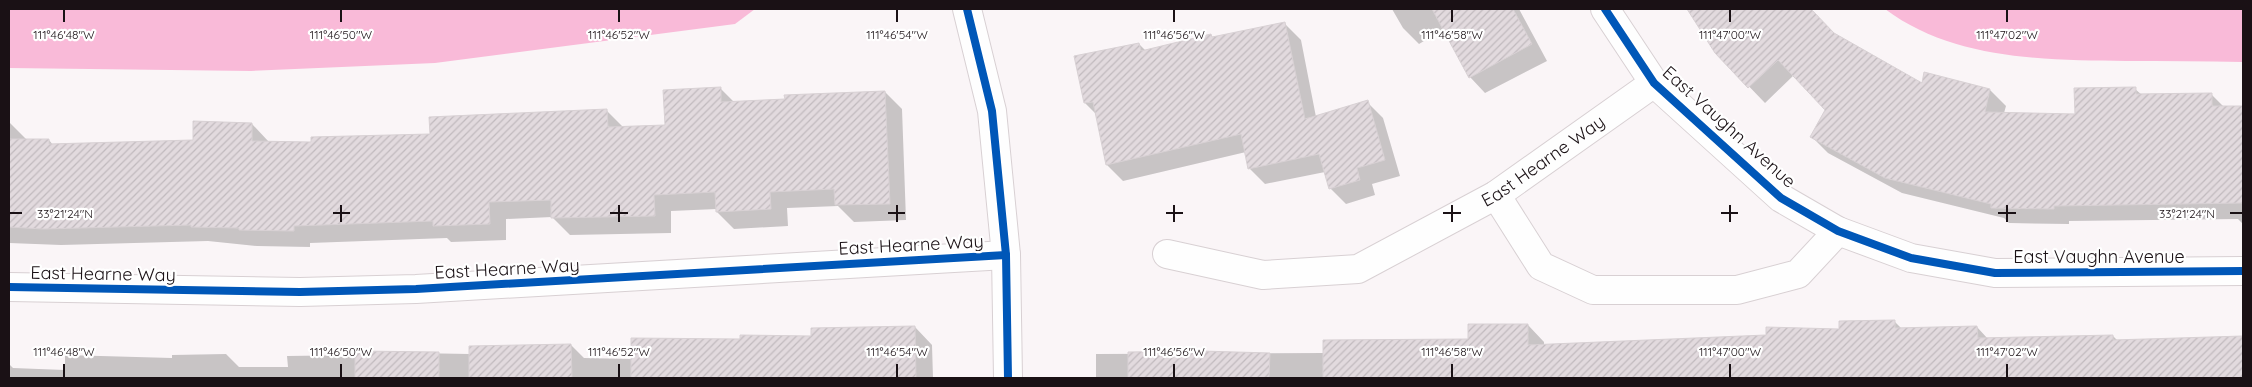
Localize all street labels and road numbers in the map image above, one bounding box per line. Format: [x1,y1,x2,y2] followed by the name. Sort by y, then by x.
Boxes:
[1658,61,1801,193] street label: East Vaughn Avenue
[1477,110,1609,212] street label: East Hearne Way
[838,229,984,260] street label: East Hearne Way
[2013,245,2185,268] street label: East Vaughn Avenue
[434,253,580,284] street label: East Hearne Way
[30,261,176,286] street label: East Hearne Way

